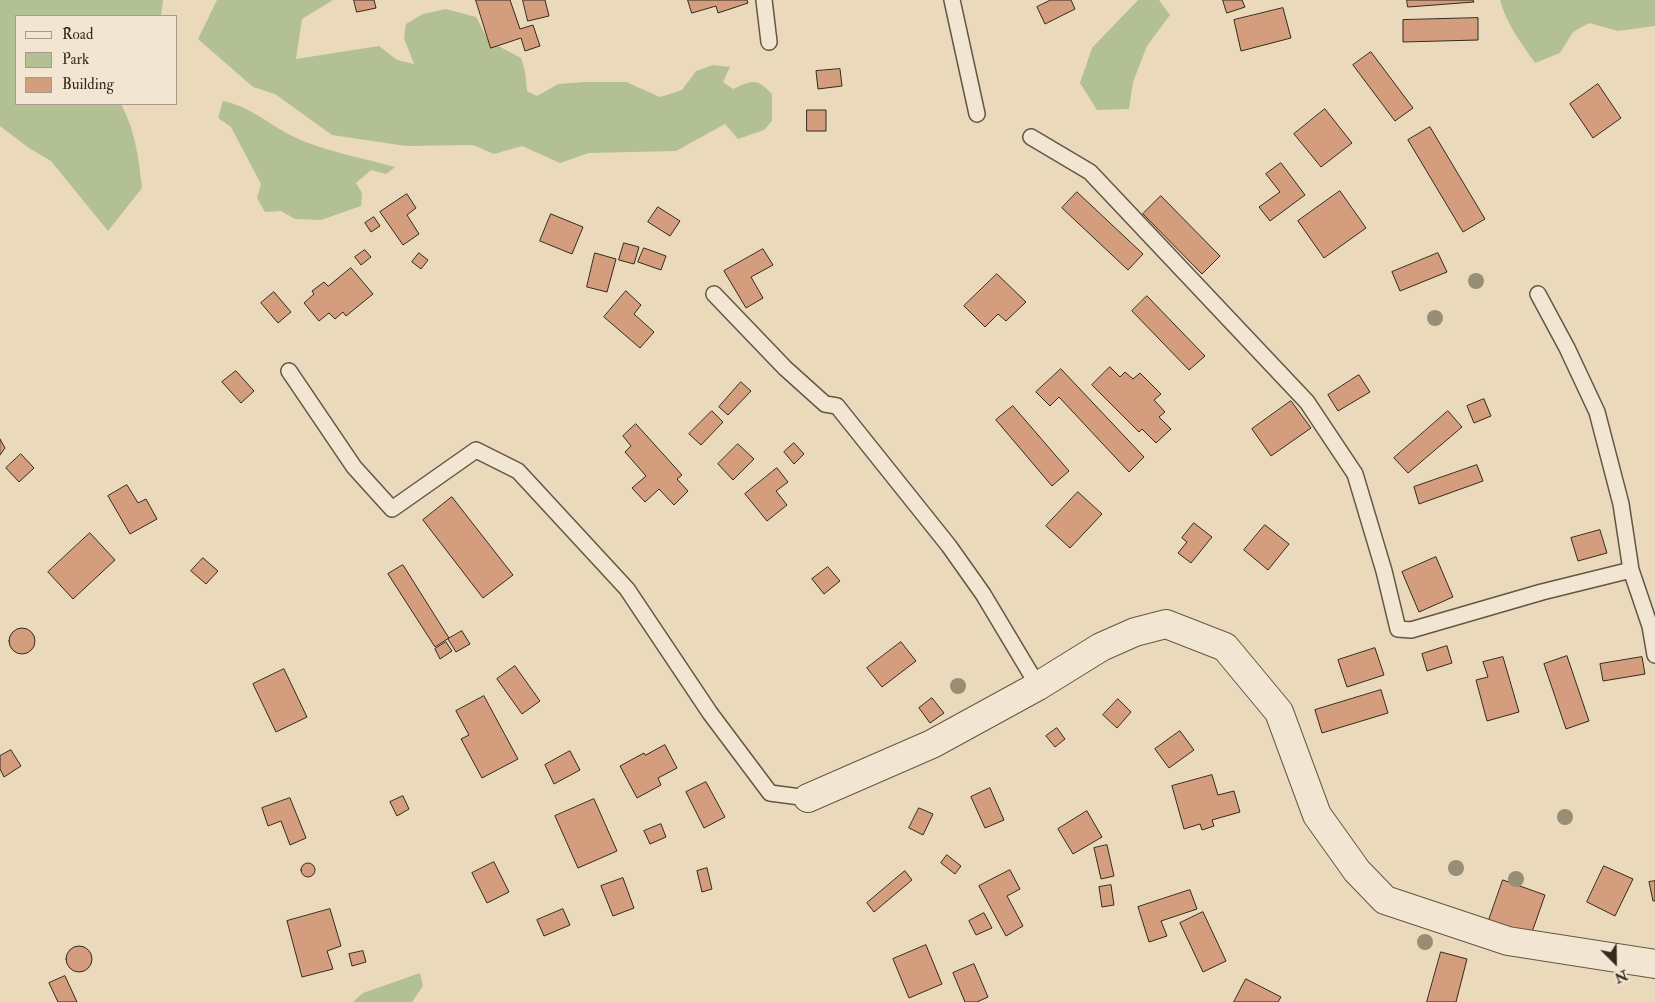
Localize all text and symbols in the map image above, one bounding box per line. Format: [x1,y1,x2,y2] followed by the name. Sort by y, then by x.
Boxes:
[15,15,178,105] legend
[62,25,93,44] text: Road
[62,50,89,69] text: Park
[62,75,114,94] text: Building
[1590,937,1640,987] north arrow
[1612,966,1630,987] text: N

